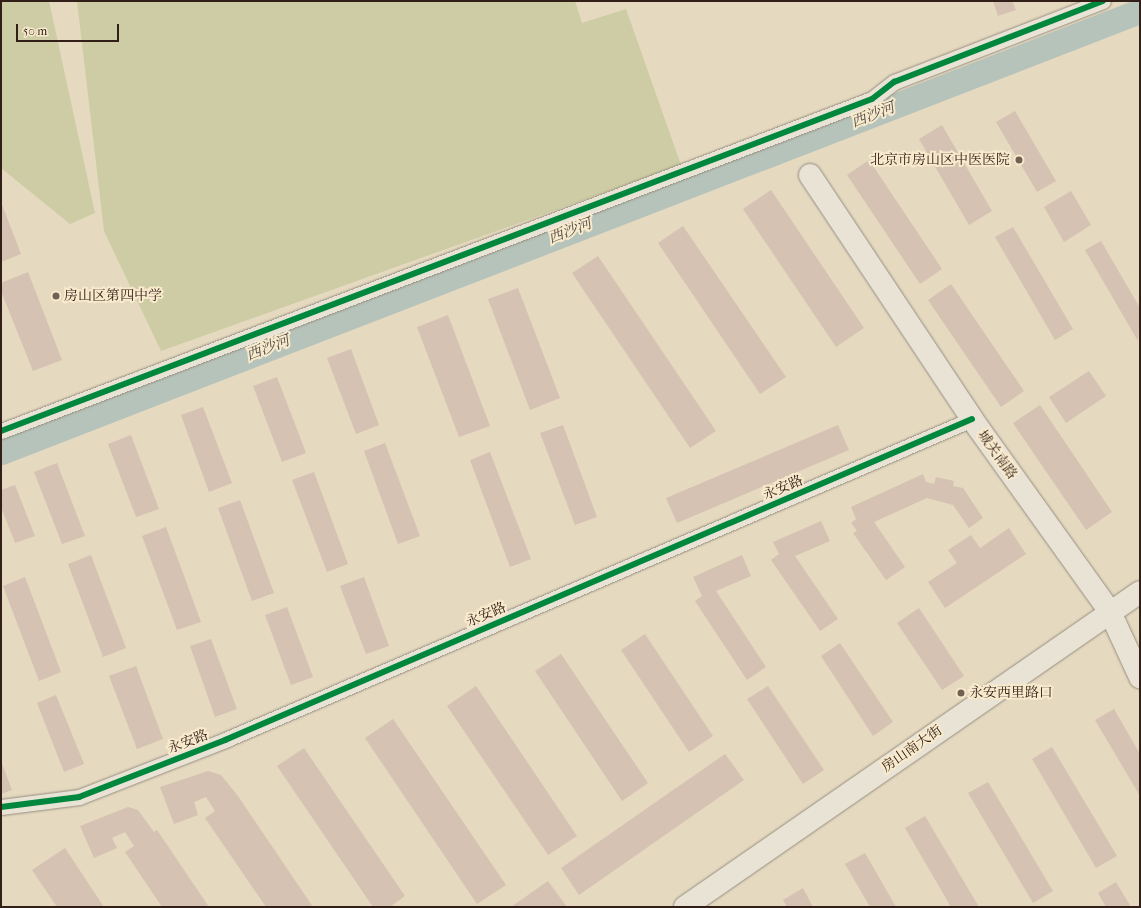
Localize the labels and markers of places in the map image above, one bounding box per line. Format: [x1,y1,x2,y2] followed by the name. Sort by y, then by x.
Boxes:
[870,152,1010,168] place label: 北京市房山区中医医院
[1013,154,1025,166] marker: 北京市房山区中医医院
[64,288,162,304] place label: 房山区第四中学
[51,291,61,301] marker: 房山区第四中学
[969,685,1053,701] place label: 永安西里路口
[956,688,966,698] marker: 永安西里路口

